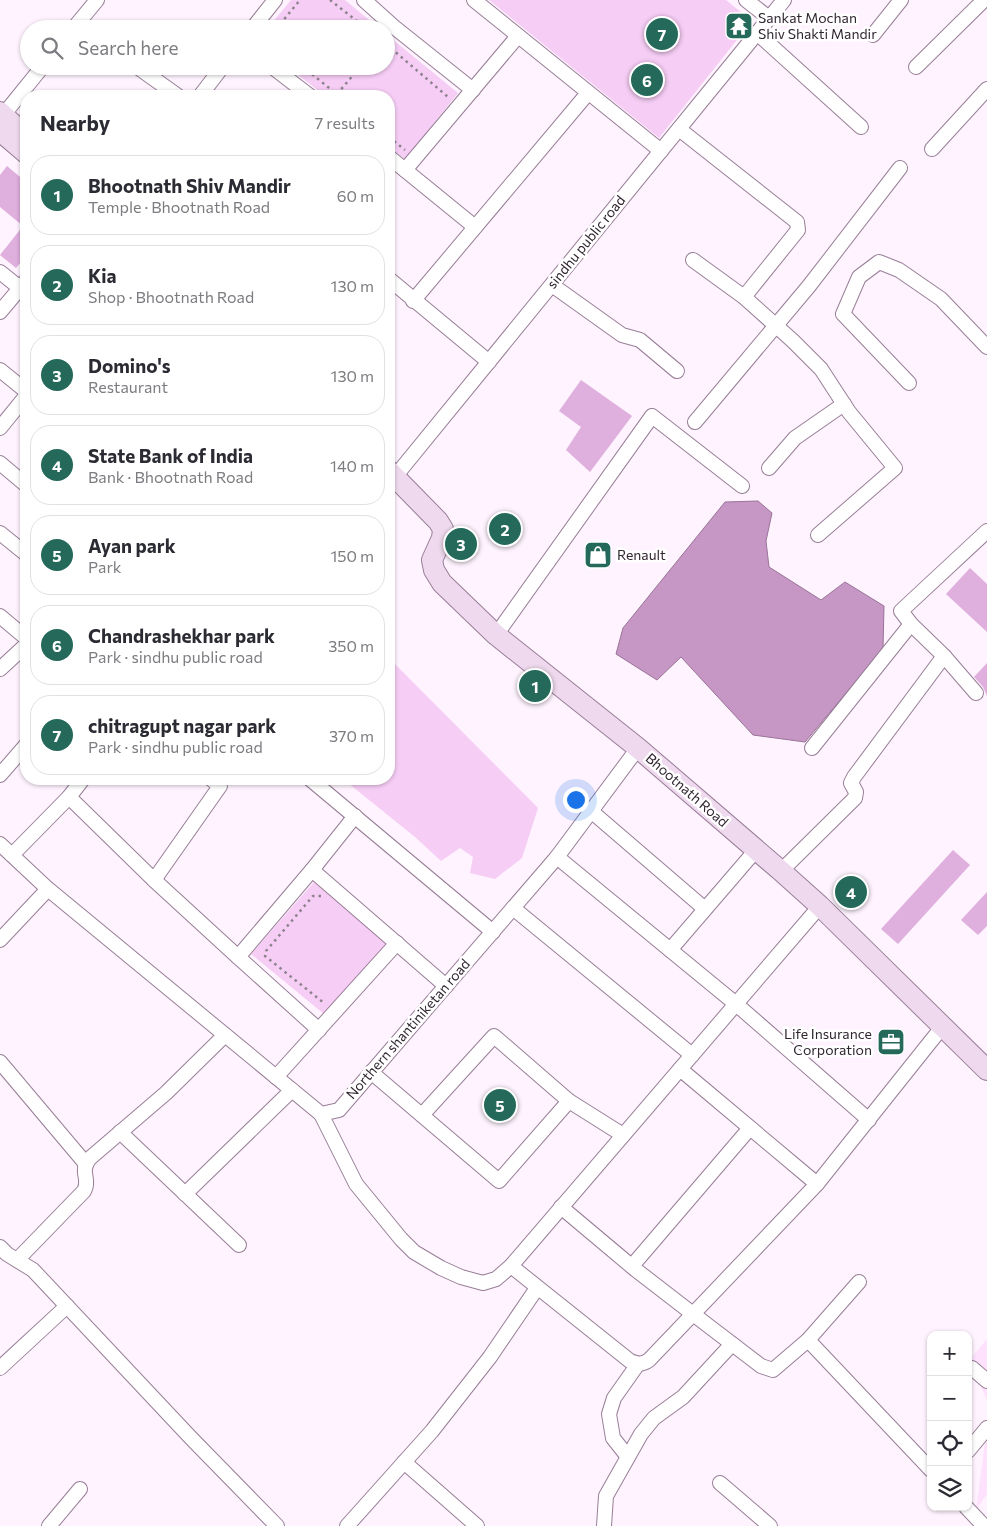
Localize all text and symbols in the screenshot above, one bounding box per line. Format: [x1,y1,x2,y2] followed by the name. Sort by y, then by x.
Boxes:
[758,9,877,42] place label: Sankat Mochan Shiv Shakti Mandir
[724,11,754,41] temple icon: Sankat Mochan Shiv Shakti Mandir
[646,15,678,53] pin: 7
[20,20,395,75] search box
[38,34,66,62] icon: search
[78,36,178,59] text: Search here
[631,61,663,99] pin: 6
[40,110,110,135] text: Nearby
[315,113,375,132] text: 7 results
[88,174,291,197] text: Bhootnath Shiv Mandir
[53,186,61,205] text: 1
[337,186,374,205] text: 60 m
[543,192,628,292] street label: sindhu public road
[88,197,270,216] text: Temple · Bhootnath Road
[88,264,117,287] text: Kia
[52,276,62,295] text: 2
[331,276,374,295] text: 130 m
[88,287,254,306] text: Shop · Bhootnath Road
[88,354,171,377] text: Domino's
[52,366,62,385] text: 3
[331,366,374,385] text: 130 m
[88,377,168,396] text: Restaurant
[88,444,253,467] text: State Bank of India
[52,456,62,475] text: 4
[330,456,374,475] text: 140 m
[88,467,253,486] text: Bank · Bhootnath Road
[489,510,521,548] pin: 2
[445,525,477,563] pin: 3
[88,534,176,557] text: Ayan park
[583,540,613,570] shop icon: Renault
[52,546,62,565] text: 5
[331,546,374,565] text: 150 m
[617,546,666,563] place label: Renault
[88,557,121,576] text: Park
[88,624,275,647] text: Chandrashekhar park
[52,636,62,655] text: 6
[328,636,374,655] text: 350 m
[88,647,263,666] text: Park · sindhu public road
[519,667,551,705] pin: 1
[88,714,276,737] text: chitragupt nagar park
[53,726,61,745] text: 7
[329,726,374,745] text: 370 m
[88,737,263,756] text: Park · sindhu public road
[643,749,732,830] street label: Bhootnath Road
[563,787,589,813] your location
[835,873,867,911] pin: 4
[342,955,473,1102] street label: Northern shantiniketan road
[784,1025,872,1058] place label: Life Insurance Corporation
[876,1027,906,1057] office icon: Life Insurance Corporation
[484,1086,516,1124] pin: 5
[927,1331,972,1511] map controls
[927,1331,972,1376] button: +
[927,1376,972,1421] button: −
[927,1421,972,1466] button: locate
[927,1466,972,1511] button: layers

